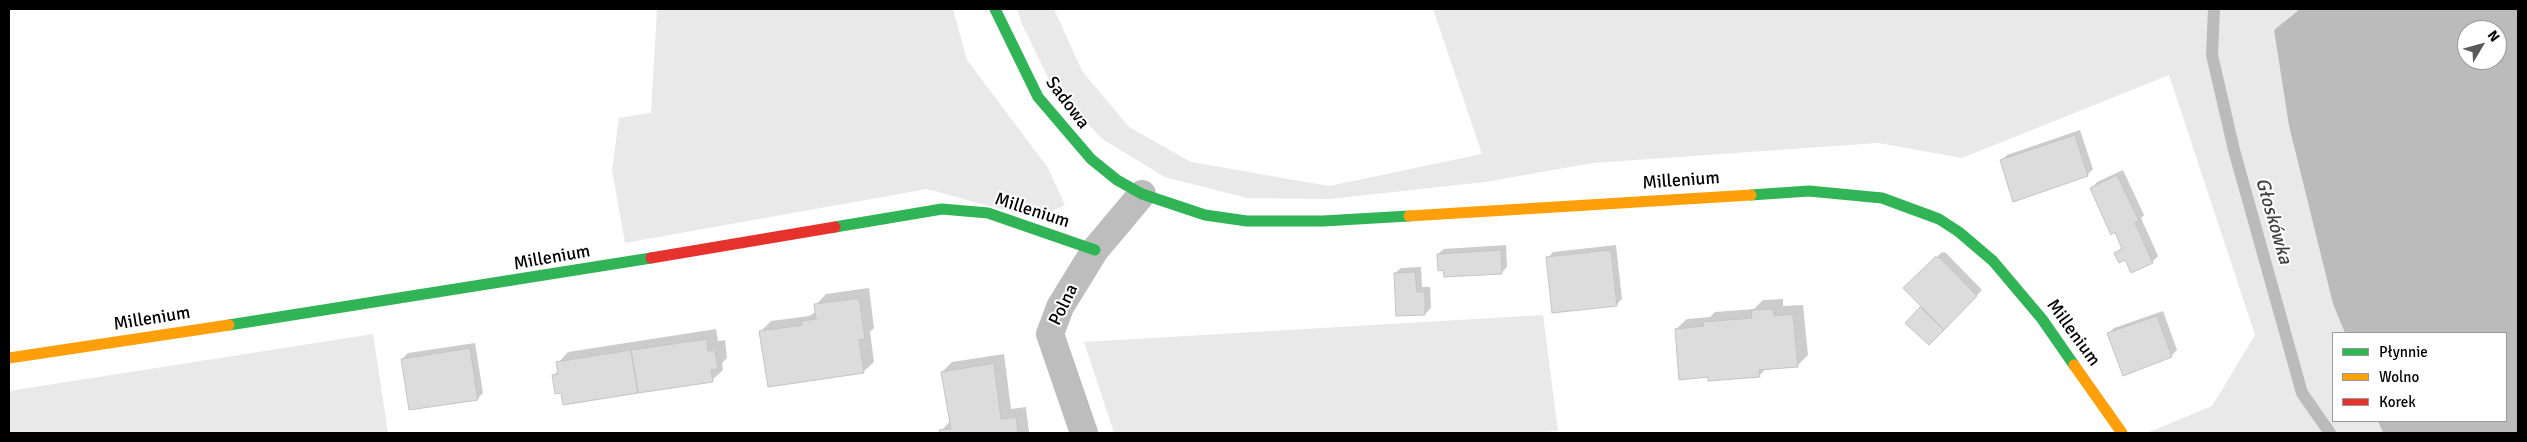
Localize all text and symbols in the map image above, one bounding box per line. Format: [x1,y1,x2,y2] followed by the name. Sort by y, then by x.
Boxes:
[2457,20,2507,70] north arrow
[2484,27,2503,45] text: N
[1040,73,1094,133] street label: Sadowa
[1642,168,1720,194] street label: Millenium
[2250,175,2296,267] water label: Głoskówka
[992,189,1072,233] street label: Millenium
[512,241,592,275] street label: Millenium
[1045,281,1083,329] street label: Polna
[2041,295,2105,371] street label: Millenium
[112,302,192,336] street label: Millenium
[2332,332,2507,422] legend
[2379,343,2428,361] text: Płynnie
[2379,368,2419,386] text: Wolno
[2379,393,2416,411] text: Korek

